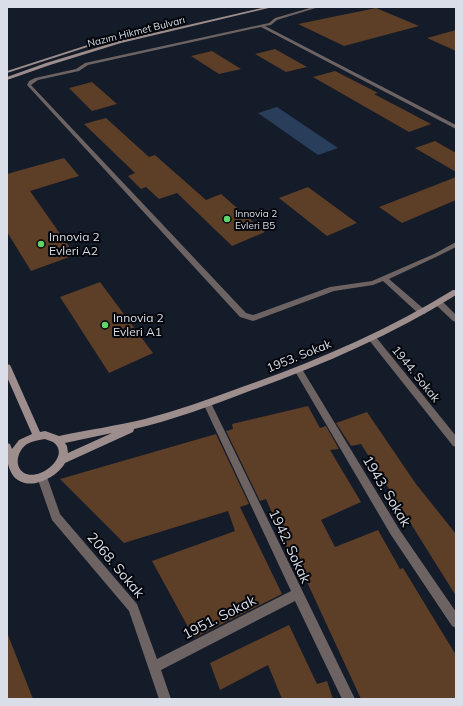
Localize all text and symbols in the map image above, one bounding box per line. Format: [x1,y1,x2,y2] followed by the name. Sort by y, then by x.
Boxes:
[86,13,186,50] street label: Nazım Hikmet Bulvarı
[235,207,277,232] place label: Innovia 2 Evleri B5
[222,214,232,224] marker: Innovia 2 Evleri B5
[49,229,100,258] place label: Innovia 2 Evleri A2
[36,239,46,249] marker: Innovia 2 Evleri A2
[113,310,164,339] place label: Innovia 2 Evleri A1
[100,320,110,330] marker: Innovia 2 Evleri A1
[264,335,334,375] street label: 1953. Sokak
[389,342,444,406] street label: 1944. Sokak
[359,452,416,531] street label: 1943. Sokak
[265,506,315,587] street label: 1942. Sokak
[83,529,149,602] street label: 2068. Sokak
[179,590,259,643] street label: 1951. Sokak

